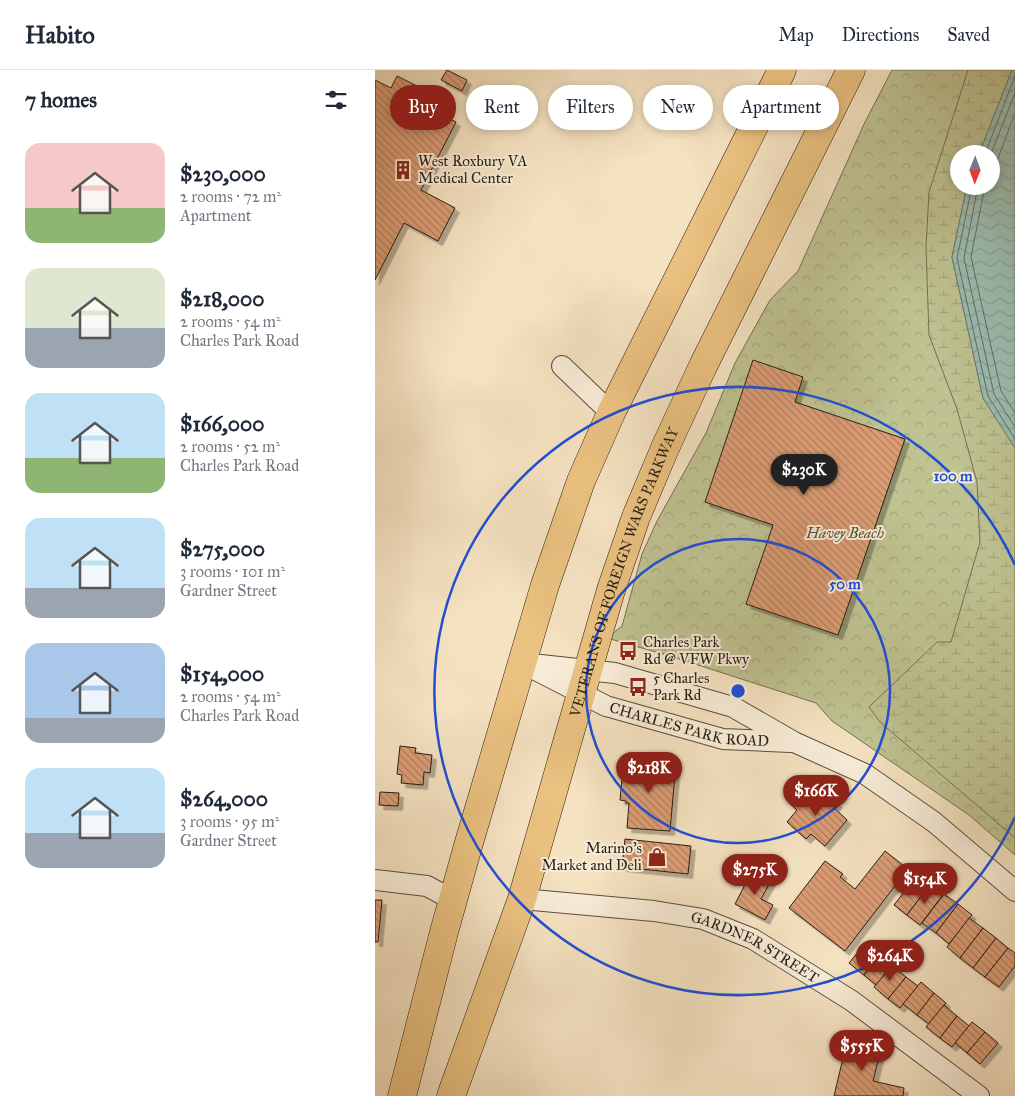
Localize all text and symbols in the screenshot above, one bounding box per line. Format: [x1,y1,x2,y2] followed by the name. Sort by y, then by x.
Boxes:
[25,20,95,50] text: Habito
[778,24,814,46] text: Map
[842,24,919,46] text: Directions
[947,24,990,46] text: Saved
[390,85,456,130] chip: Buy
[466,85,538,130] chip: Rent
[548,85,633,130] chip: Filters
[643,85,713,130] chip: New
[723,85,839,130] chip: Apartment
[322,86,350,114] icon: filters
[25,87,97,113] text: 7 homes
[950,145,1000,195] north arrow
[950,145,1000,195] map controls
[418,152,527,187] place label: West Roxbury VA Medical Center
[392,159,414,181] building icon: West Roxbury VA Medical Center
[180,161,266,187] text: $230,000
[65,163,125,223] icon: home
[180,187,281,206] text: 2 rooms · 72 m²
[180,206,252,225] text: Apartment
[180,286,265,312] text: $218,000
[65,288,125,348] icon: home
[180,312,281,331] text: 2 rooms · 54 m²
[180,331,299,350] text: Charles Park Road
[180,411,264,437] text: $166,000
[65,413,125,473] icon: home
[566,424,683,720] street label: VETERANS OF FOREIGN WARS PARKWAY
[180,437,280,456] text: 2 rooms · 52 m²
[769,454,839,496] pin: $230K
[180,456,299,475] text: Charles Park Road
[782,460,826,479] text: $230K
[933,467,973,485] text: 100 m
[805,524,885,542] park label: Havey Beach
[180,536,265,562] text: $275,000
[65,538,125,598] icon: home
[180,562,285,581] text: 3 rooms · 101 m²
[829,575,861,593] text: 50 m
[180,581,277,600] text: Gardner Street
[643,633,750,668] place label: Charles Park Rd @ VFW Pkwy
[617,640,639,662] bus stop icon: Charles Park Rd @ VFW Pkwy
[180,661,264,687] text: $154,000
[65,663,125,723] icon: home
[653,669,709,704] place label: 5 Charles Park Rd
[627,676,649,698] bus stop icon: 5 Charles Park Rd
[729,682,747,700] centre of rings
[180,687,281,706] text: 2 rooms · 54 m²
[607,698,770,750] street label: CHARLES PARK ROAD
[180,706,299,725] text: Charles Park Road
[614,752,684,794] pin: $218K
[627,758,671,777] text: $218K
[781,774,851,817] pin: $166K
[794,781,838,800] text: $166K
[180,786,268,812] text: $264,000
[65,788,125,848] icon: home
[180,812,279,831] text: 3 rooms · 95 m²
[180,831,277,850] text: Gardner Street
[542,839,642,874] place label: Marino's Market and Deli
[646,846,668,868] shop icon: Marino's Market and Deli
[720,854,790,896] pin: $275K
[733,860,777,879] text: $275K
[890,862,960,905] pin: $154K
[903,869,947,888] text: $154K
[690,908,822,987] street label: GARDNER STREET
[855,940,925,982] pin: $264K
[867,946,913,965] text: $264K
[827,1030,897,1072] pin: $555K
[840,1036,884,1055] text: $555K

